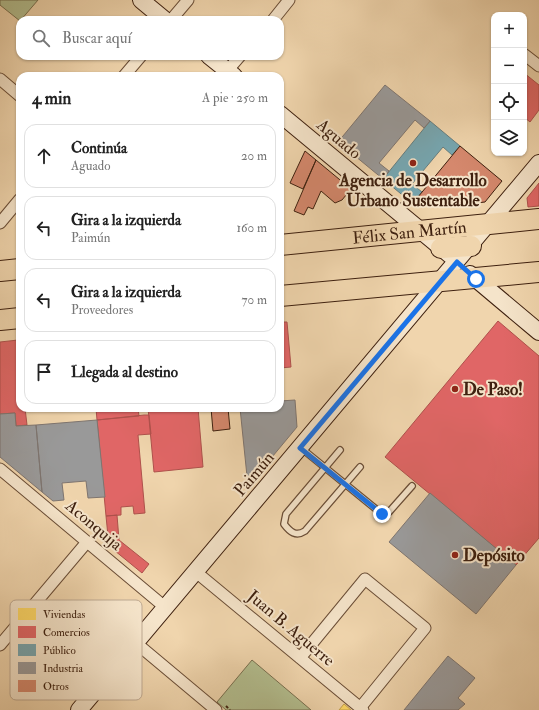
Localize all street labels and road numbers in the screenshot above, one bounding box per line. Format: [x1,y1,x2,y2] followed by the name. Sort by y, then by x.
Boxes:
[312,114,366,164] street label: Aguado
[351,216,468,248] street label: Félix San Martín
[229,447,279,501] street label: Paimún
[61,495,127,555] street label: Aconquija
[242,585,339,671] street label: Juan B. Aguerre

